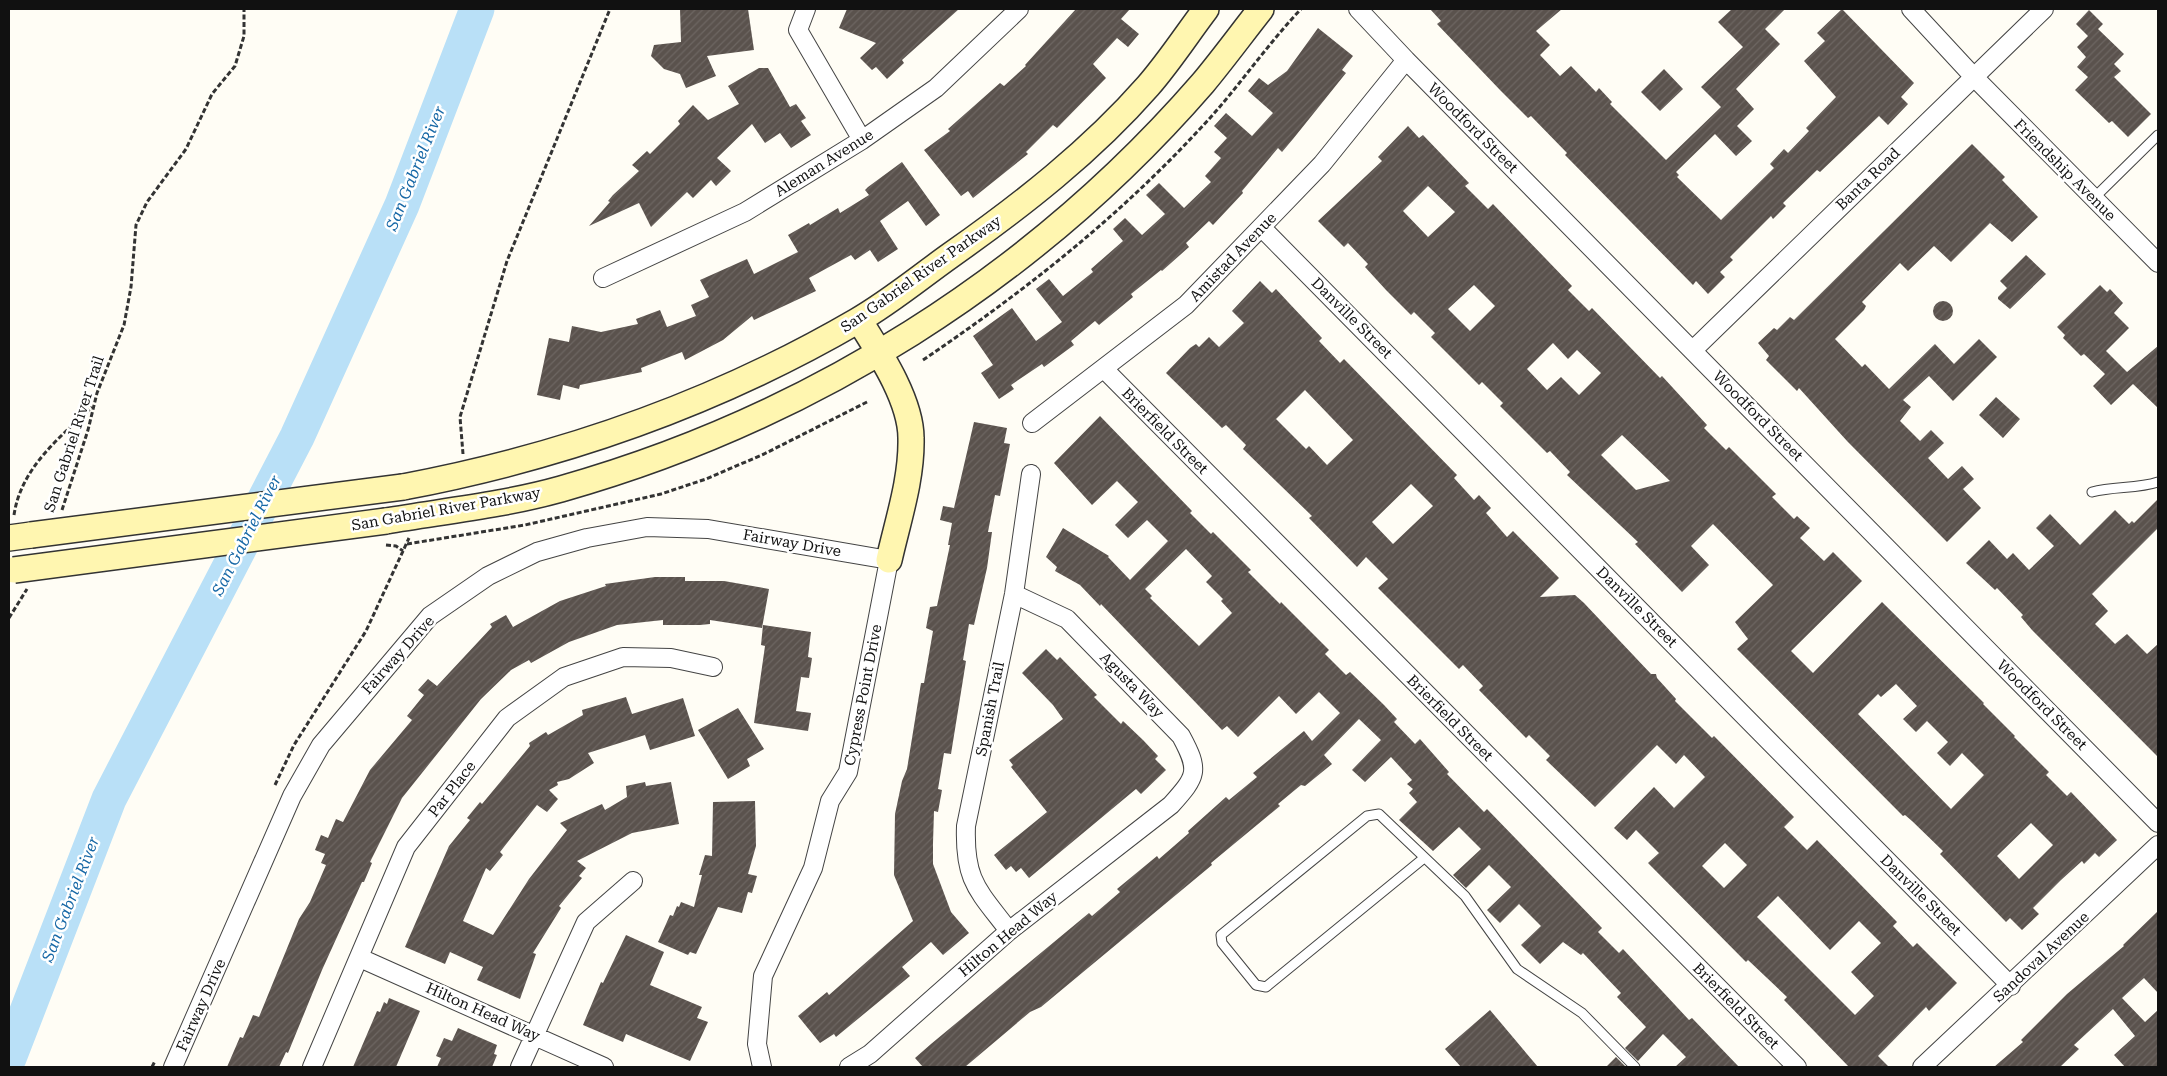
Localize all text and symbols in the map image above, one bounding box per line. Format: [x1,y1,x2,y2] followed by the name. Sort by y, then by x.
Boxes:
[1424,79,1522,177] street label: Woodford Street
[381,103,449,234] water label: San Gabriel River
[2010,115,2120,225] street label: Friendship Avenue
[771,126,877,200] street label: Aleman Avenue
[1832,144,1904,214] street label: Banta Road
[1186,209,1280,305] street label: Amistad Avenue
[837,212,1005,336] street label: San Gabriel River Parkway
[1308,274,1396,362] street label: Danville Street
[40,353,108,515] street label: San Gabriel River Trail
[1709,367,1807,465] street label: Woodford Street
[1118,384,1212,478] street label: Brierfield Street
[207,472,285,600] water label: San Gabriel River
[350,483,542,535] street label: San Gabriel River Parkway
[741,526,843,560] street label: Fairway Drive
[1593,563,1681,651] street label: Danville Street
[358,612,438,698] street label: Fairway Drive
[840,623,886,767] street label: Cypress Point Drive
[1096,648,1168,722] street label: Agusta Way
[1993,656,2091,754] street label: Woodford Street
[972,660,1008,758] street label: Spanish Trail
[1403,671,1497,765] street label: Brierfield Street
[425,757,479,821] street label: Par Place
[37,834,103,965] water label: San Gabriel River
[1877,851,1965,939] street label: Danville Street
[955,887,1061,980] street label: Hilton Head Way
[1989,908,2093,1006] street label: Sandoval Avenue
[173,956,229,1054] street label: Fairway Drive
[1689,959,1783,1053] street label: Brierfield Street
[423,979,543,1045] street label: Hilton Head Way

